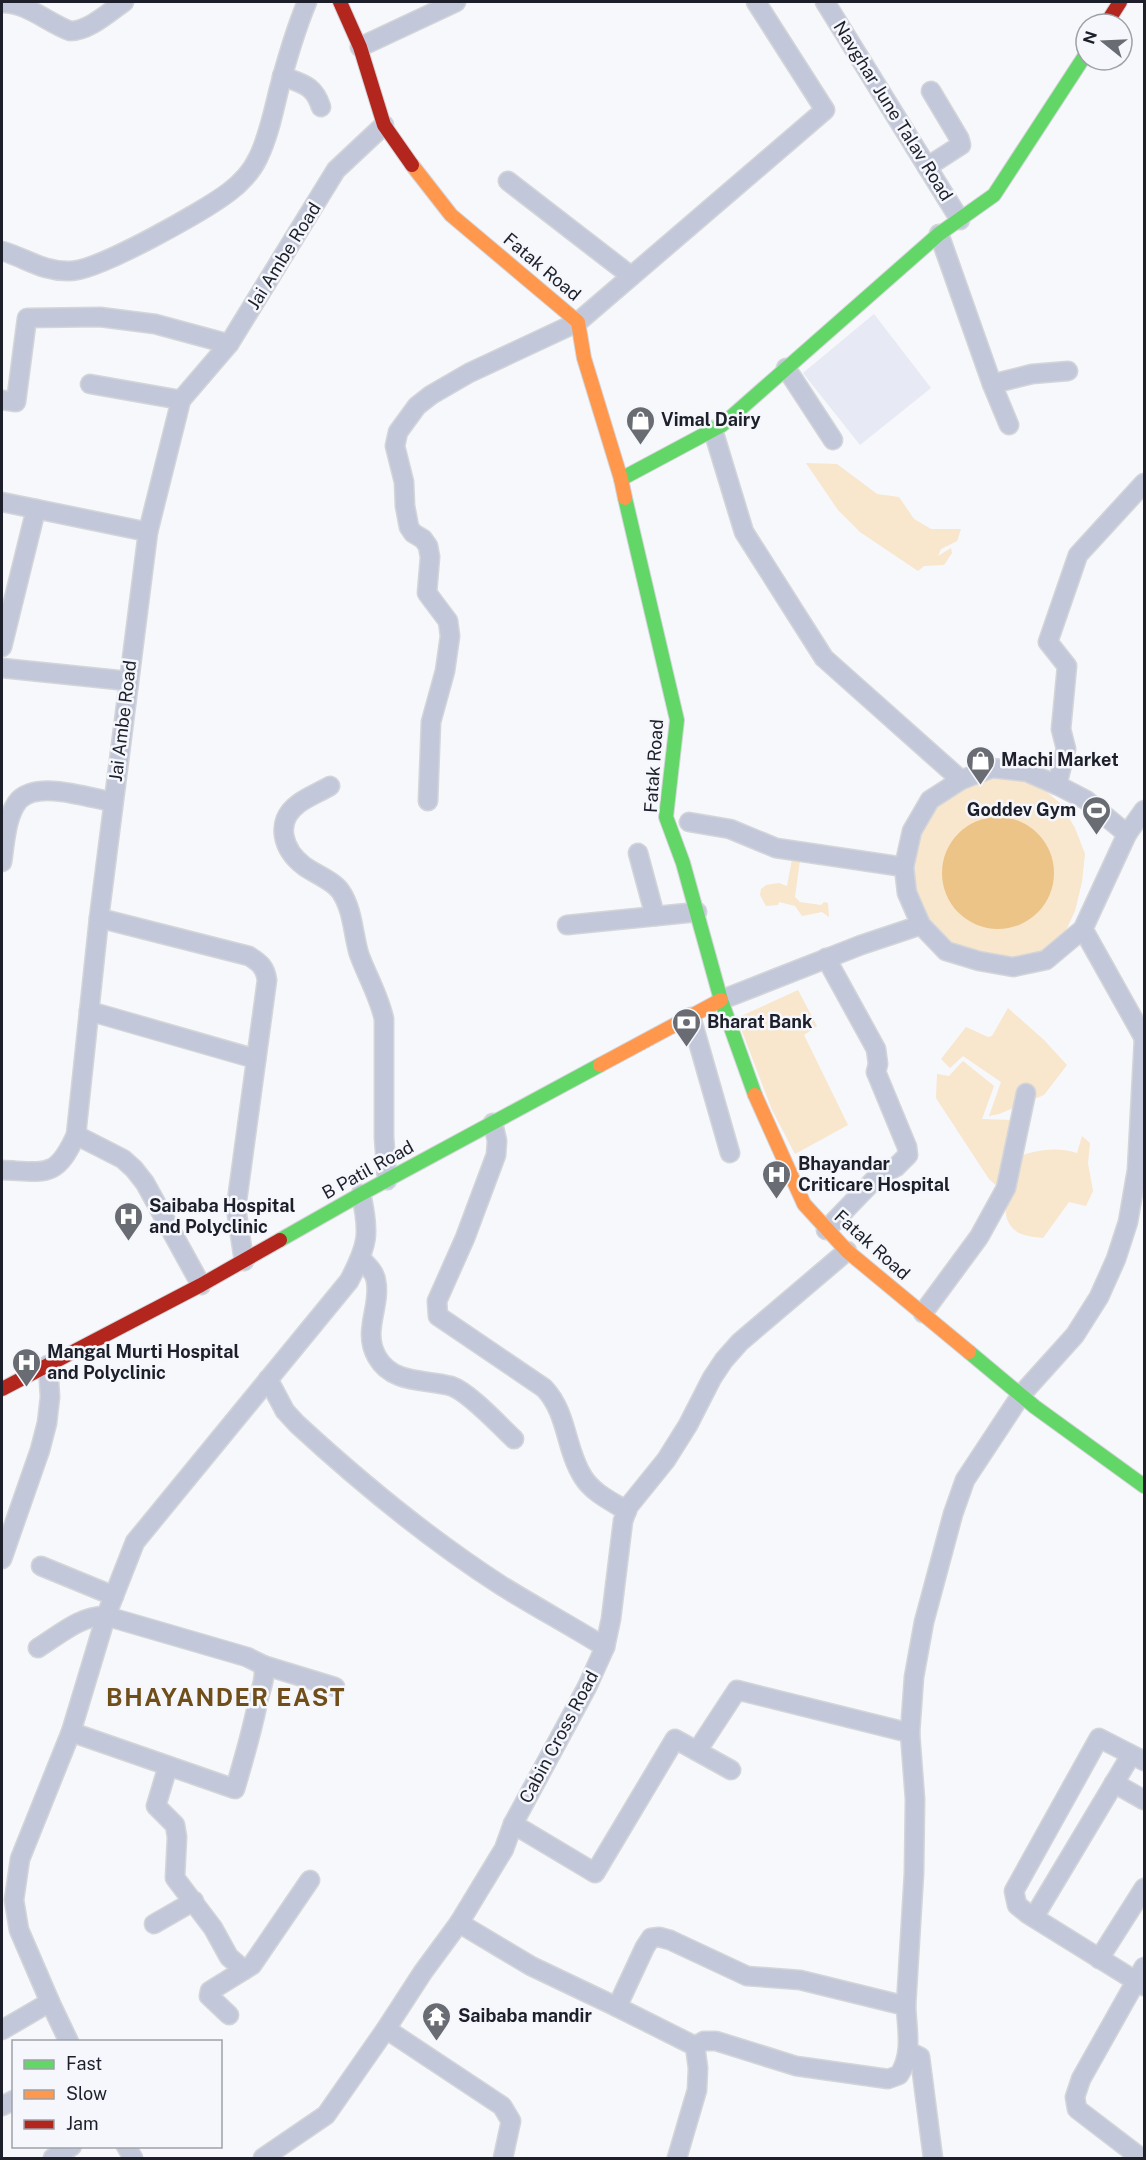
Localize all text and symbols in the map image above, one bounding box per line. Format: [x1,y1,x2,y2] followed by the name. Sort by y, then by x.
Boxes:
[1074,12,1134,72] north arrow
[829,17,957,204] street label: Navghar June Talav Road
[1079,29,1101,46] text: N
[242,198,325,313] street label: Jai Ambe Road
[500,228,585,305] street label: Fatak Road
[624,404,656,446] shop icon: Vimal Dairy
[661,409,761,430] place label: Vimal Dairy
[105,659,140,783] street label: Jai Ambe Road
[640,718,667,814] street label: Fatak Road
[964,744,996,786] shop icon: Machi Market
[1001,749,1119,770] place label: Machi Market
[1081,794,1113,836] sports icon: Goddev Gym
[967,799,1076,820] place label: Goddev Gym
[670,1006,702,1048] bank icon: Bharat Bank
[707,1011,813,1032] place label: Bharat Bank
[318,1136,417,1203] street label: B Patil Road
[798,1153,950,1195] place label: Bhayandar Criticare Hospital
[761,1158,793,1200] hospital icon: Bhayandar Criticare Hospital
[149,1195,295,1237] place label: Saibaba Hospital and Polyclinic
[112,1200,144,1242] hospital icon: Saibaba Hospital and Polyclinic
[830,1205,914,1284] street label: Fatak Road
[47,1341,239,1383] place label: Mangal Murti Hospital and Polyclinic
[10,1346,42,1388] hospital icon: Mangal Murti Hospital and Polyclinic
[515,1667,602,1807] street label: Cabin Cross Road
[106,1683,346,1711] district label: BHAYANDER EAST
[421,2000,453,2042] temple icon: Saibaba mandir
[458,2005,592,2026] place label: Saibaba mandir
[12,2040,222,2148] legend
[66,2053,102,2074] text: Fast
[66,2083,107,2104] text: Slow
[66,2113,99,2134] text: Jam

